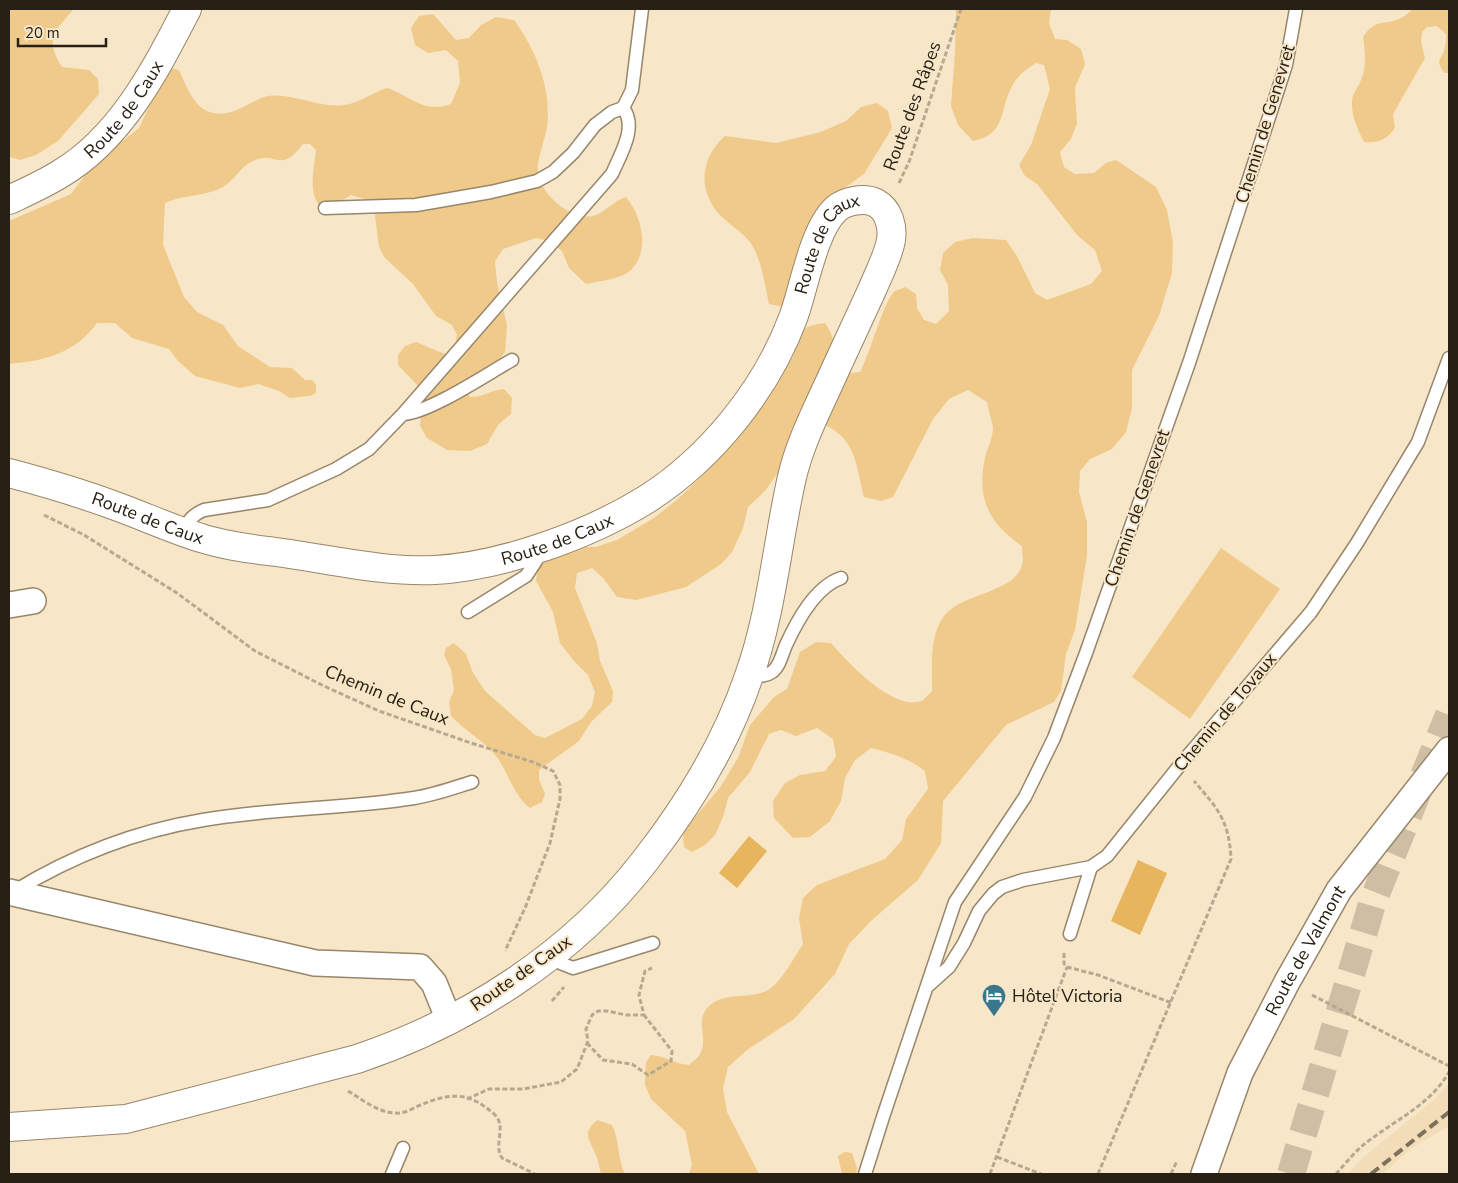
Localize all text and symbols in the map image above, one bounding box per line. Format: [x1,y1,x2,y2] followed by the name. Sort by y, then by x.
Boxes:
[18,15,105,47] scale bar
[25,23,60,43] text: 20 m
[877,38,947,174] street label: Route des Râpes
[1229,41,1301,206] street label: Chemin de Genevret
[79,56,169,164] street label: Route de Caux
[789,188,862,297] street label: Route de Caux
[1099,426,1175,590] street label: Chemin de Genevret
[88,486,207,550] street label: Route de Caux
[498,507,618,571] street label: Route de Caux
[1168,647,1282,777] street label: Chemin de Tovaux
[321,659,453,731] street label: Chemin de Caux
[1260,879,1351,1020] street label: Route de Valmont
[466,929,577,1017] street label: Route de Caux
[981,983,1007,1017] hotel icon: Hôtel Victoria
[1012,984,1123,1008] place label: Hôtel Victoria

